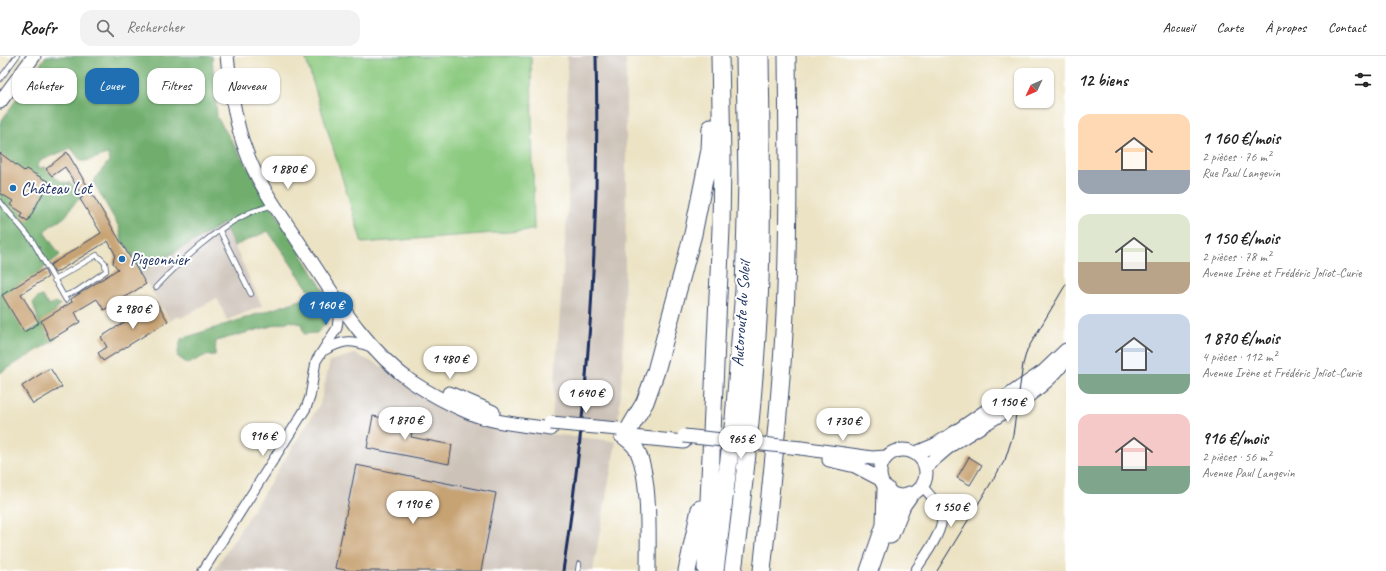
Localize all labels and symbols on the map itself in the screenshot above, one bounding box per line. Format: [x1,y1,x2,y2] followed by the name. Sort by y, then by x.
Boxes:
[1014,68,1054,108] north arrow
[251,156,325,190] pin: 1 880 €
[21,178,94,199] place label: Château Lot
[8,183,18,193] marker: Château Lot
[130,249,191,270] place label: Pigeonnier
[117,254,127,264] marker: Pigeonnier
[727,257,755,367] street label: Autoroute du Soleil
[289,292,363,326] pin: 1 160 €
[96,296,170,330] pin: 2 980 €
[413,346,487,380] pin: 1 480 €
[549,380,623,414] pin: 1 640 €
[971,389,1045,423] pin: 1 150 €
[368,407,442,441] pin: 1 870 €
[806,408,880,442] pin: 1 730 €
[235,423,291,457] pin: 916 €
[713,426,769,460] pin: 965 €
[376,491,450,525] pin: 1 190 €
[914,494,988,528] pin: 1 550 €

